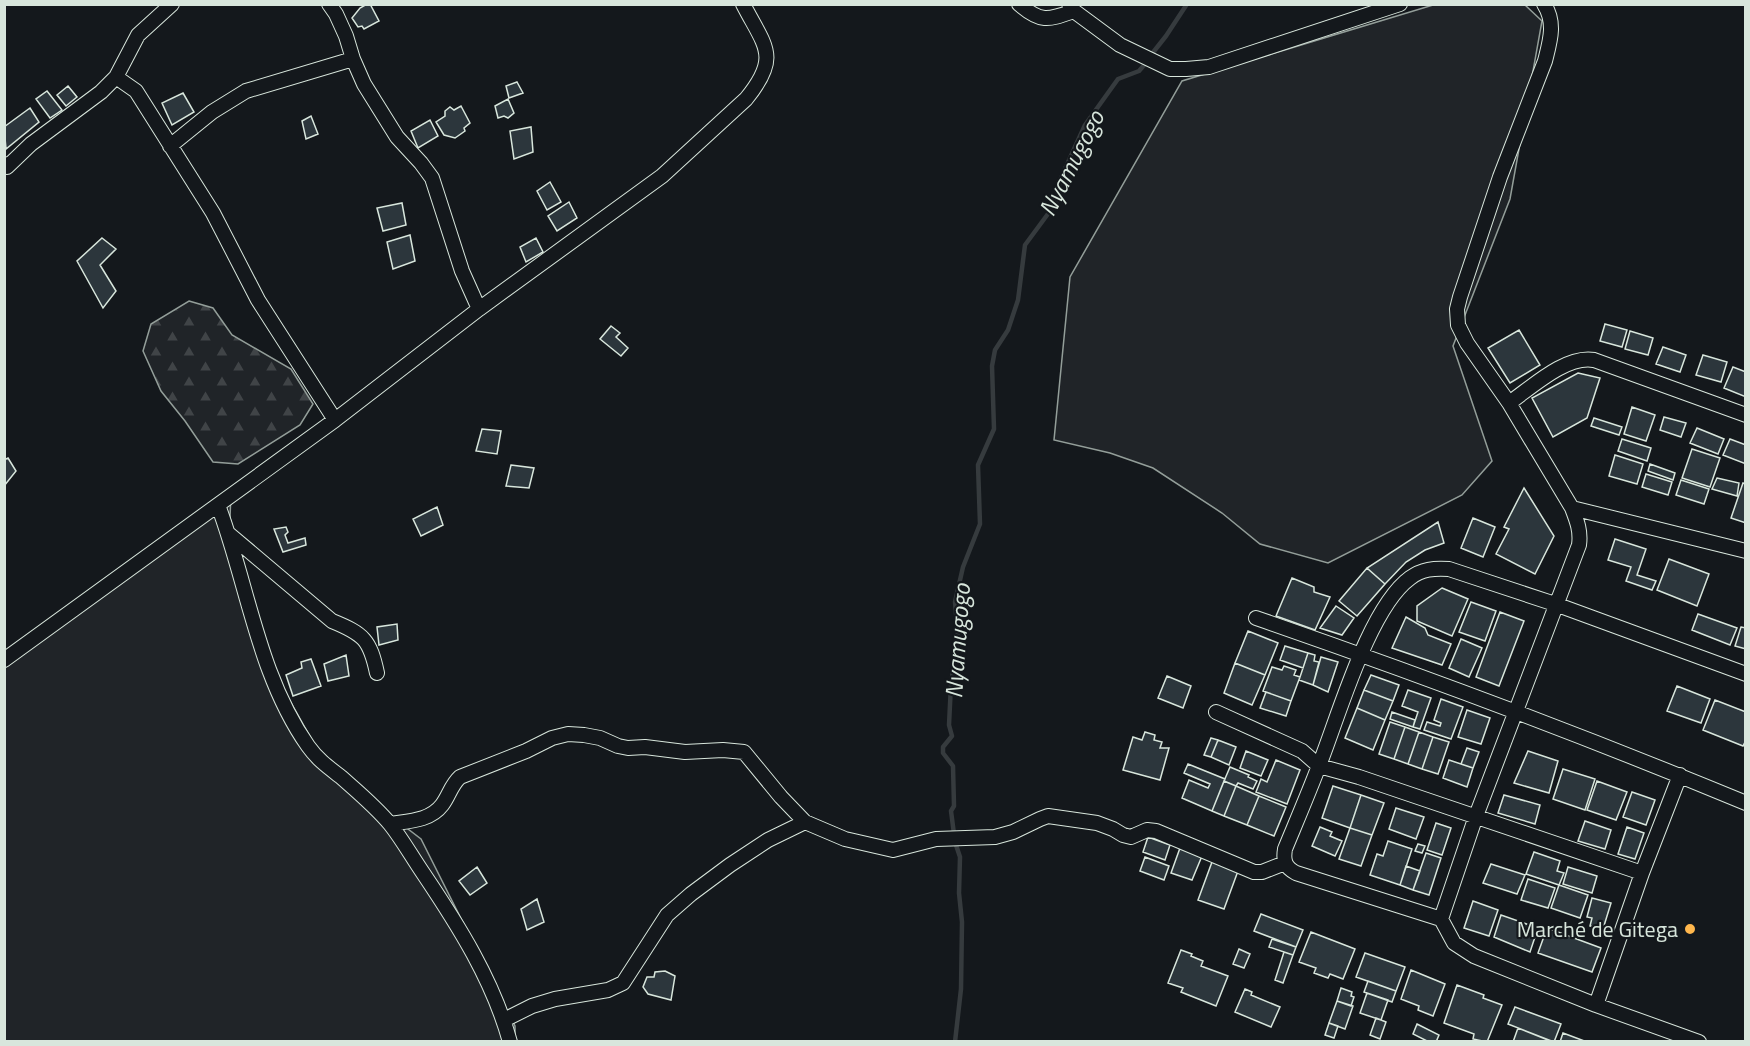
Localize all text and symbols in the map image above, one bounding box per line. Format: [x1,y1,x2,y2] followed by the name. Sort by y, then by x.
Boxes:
[1029,103,1114,222] water label: Nyamugogo
[935,582,979,699] water label: Nyamugogo
[1517,912,1678,946] place label: Marché de Gitega
[1683,922,1697,936] marker: Marché de Gitega

